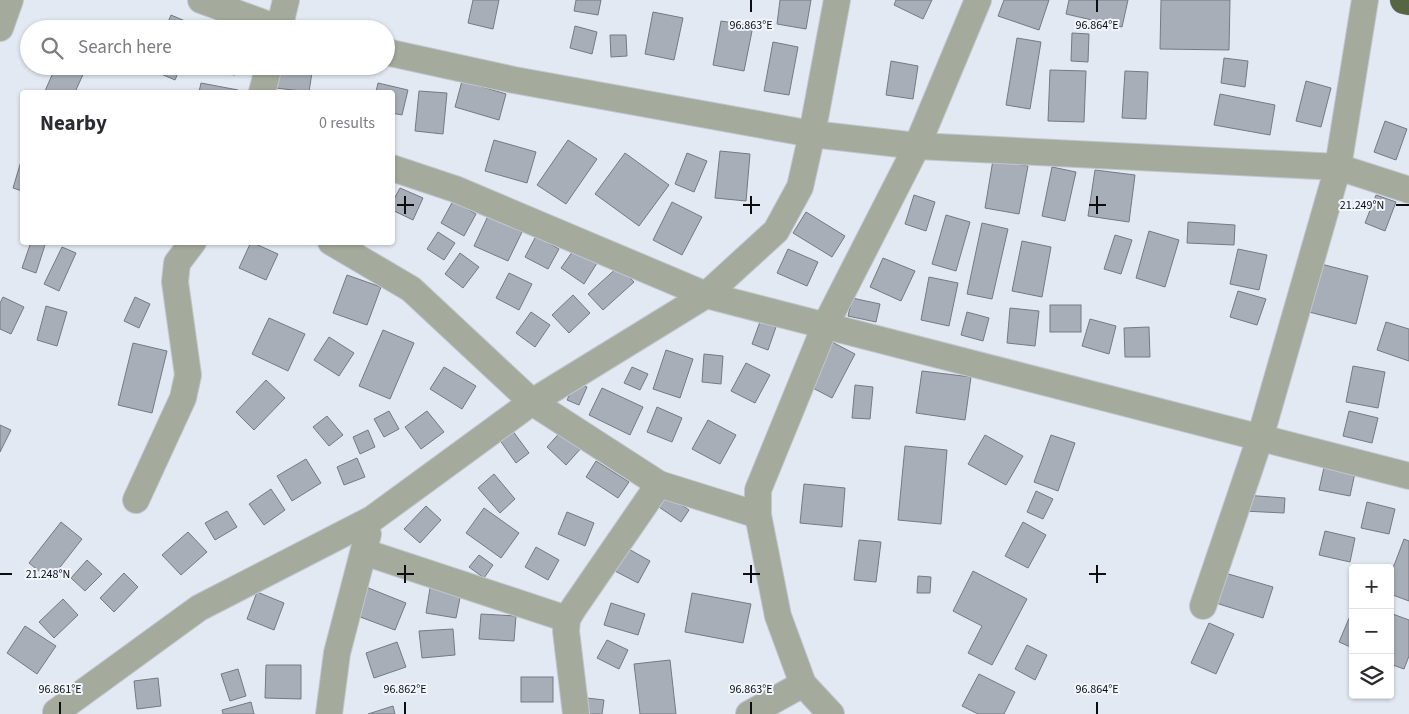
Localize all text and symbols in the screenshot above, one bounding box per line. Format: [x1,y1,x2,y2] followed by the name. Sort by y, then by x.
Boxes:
[729,17,773,34] text: 96.863°E
[1075,17,1119,34] text: 96.864°E
[20,20,395,75] search box
[38,34,66,62] icon: search
[78,34,172,61] text: Search here
[40,108,107,138] text: Nearby
[319,112,375,134] text: 0 results
[1340,197,1384,214] text: 21.249°N
[1349,564,1394,699] map controls
[1349,564,1394,609] button: +
[26,566,70,583] text: 21.248°N
[1349,609,1394,654] button: −
[1349,654,1394,699] button: layers
[38,681,82,698] text: 96.861°E
[383,681,427,698] text: 96.862°E
[729,681,773,698] text: 96.863°E
[1075,681,1119,698] text: 96.864°E

